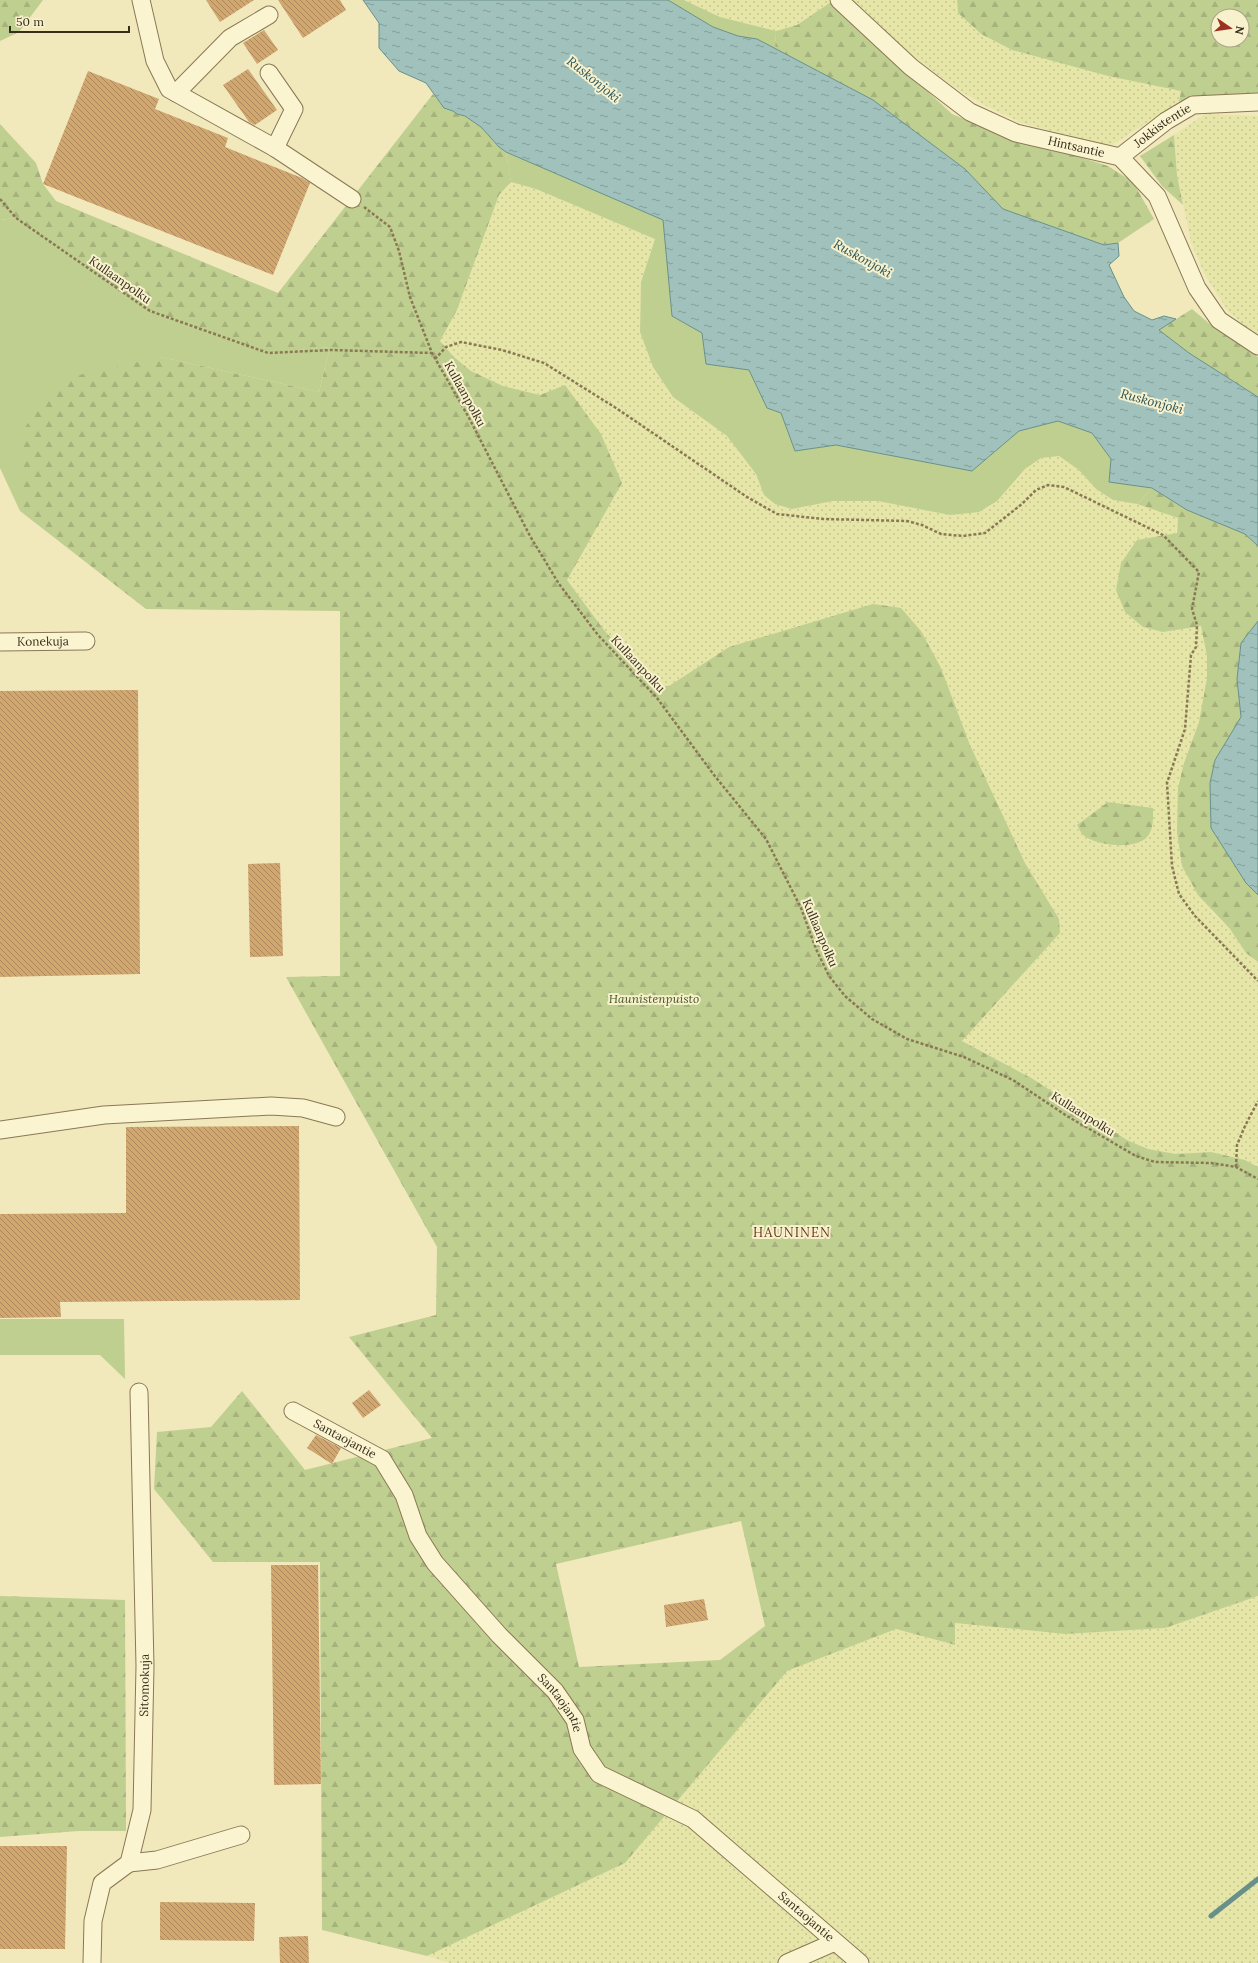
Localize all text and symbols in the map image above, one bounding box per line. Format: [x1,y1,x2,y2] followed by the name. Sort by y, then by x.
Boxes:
[10,8,129,34] scale bar
[1210,8,1250,48] north arrow
[16,14,44,29] text: 50 m
[1232,25,1248,36] text: N
[563,53,625,107] water label: Ruskonjoki
[1130,100,1194,151] street label: Jokkistentie
[1046,133,1107,160] street label: Hintsantie
[830,235,896,282] water label: Ruskonjoki
[86,253,154,307] street label: Kullaanpolku
[441,358,490,429] street label: Kullaanpolku
[1119,385,1186,418] water label: Ruskonjoki
[608,632,669,695] street label: Kullaanpolku
[17,633,69,649] street label: Konekuja
[799,897,842,969] street label: Kullaanpolku
[609,991,699,1006] park label: Haunistenpuisto
[1049,1088,1118,1139] street label: Kullaanpolku
[753,1224,831,1241] district label: HAUNINEN
[311,1416,380,1462] street label: Santaojantie
[136,1654,152,1717] street label: Sitomokuja
[535,1670,586,1734] street label: Santaojantie
[775,1888,838,1945] street label: Santaojantie

